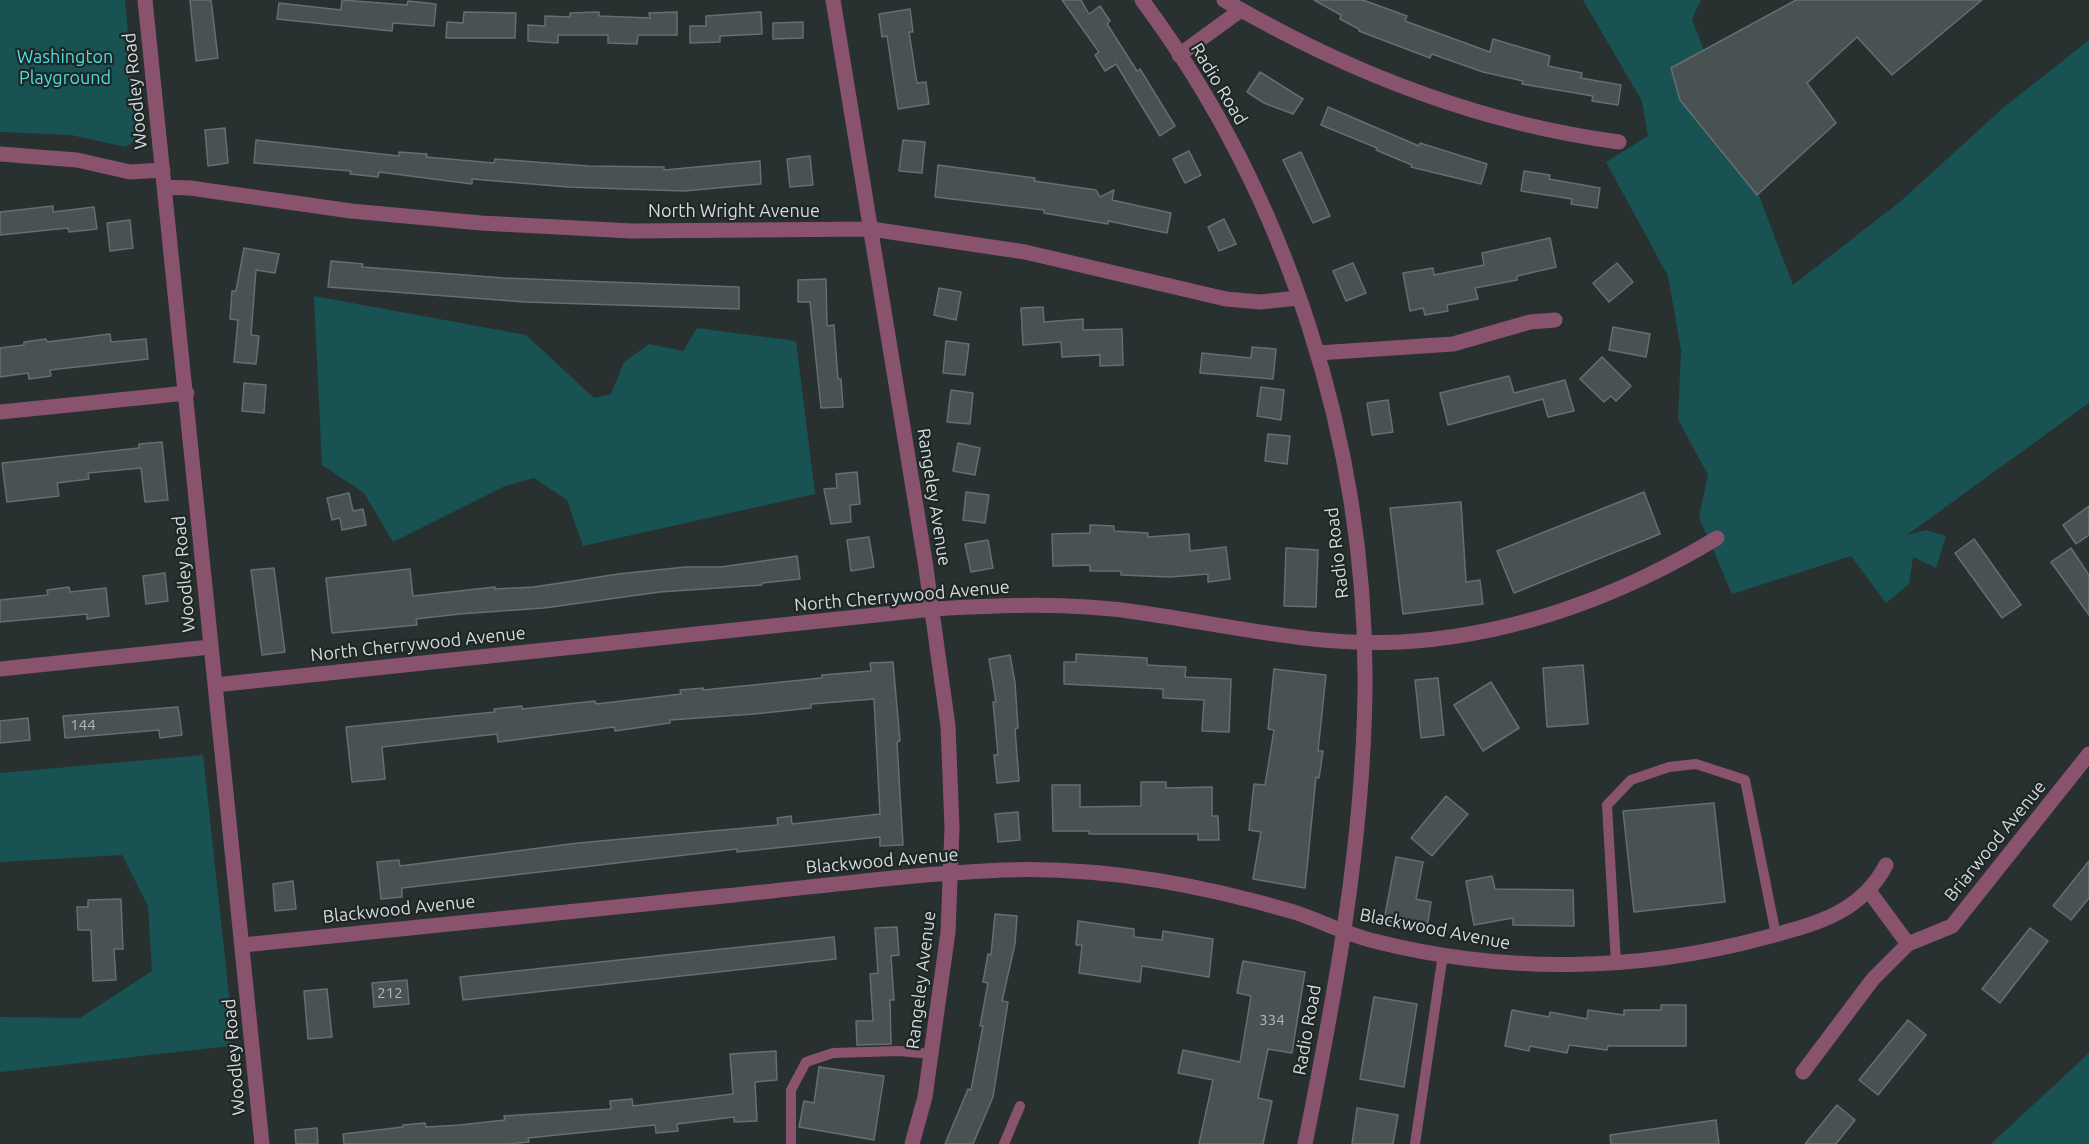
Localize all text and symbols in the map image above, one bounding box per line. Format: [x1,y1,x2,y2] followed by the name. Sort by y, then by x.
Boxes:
[118,32,152,150] street label: Woodley Road
[1186,39,1252,129] street label: Radio Road
[17,46,113,88] park label: Washington Playground
[648,200,820,222] street label: North Wright Avenue
[912,427,956,567] street label: Rangeley Avenue
[1321,506,1353,600] street label: Radio Road
[168,515,200,633] street label: Woodley Road
[793,576,1011,616] street label: North Cherrywood Avenue
[309,622,527,666] street label: North Cherrywood Avenue
[70,716,96,734] house number: 144
[1940,776,2050,906] street label: Briarwood Avenue
[805,844,959,878] street label: Blackwood Avenue
[322,890,476,928] street label: Blackwood Avenue
[1358,904,1512,954] street label: Blackwood Avenue
[902,910,940,1050] street label: Rangeley Avenue
[1288,983,1326,1077] street label: Radio Road
[377,984,403,1002] house number: 212
[218,998,250,1116] street label: Woodley Road
[1259,1011,1285,1029] house number: 334

